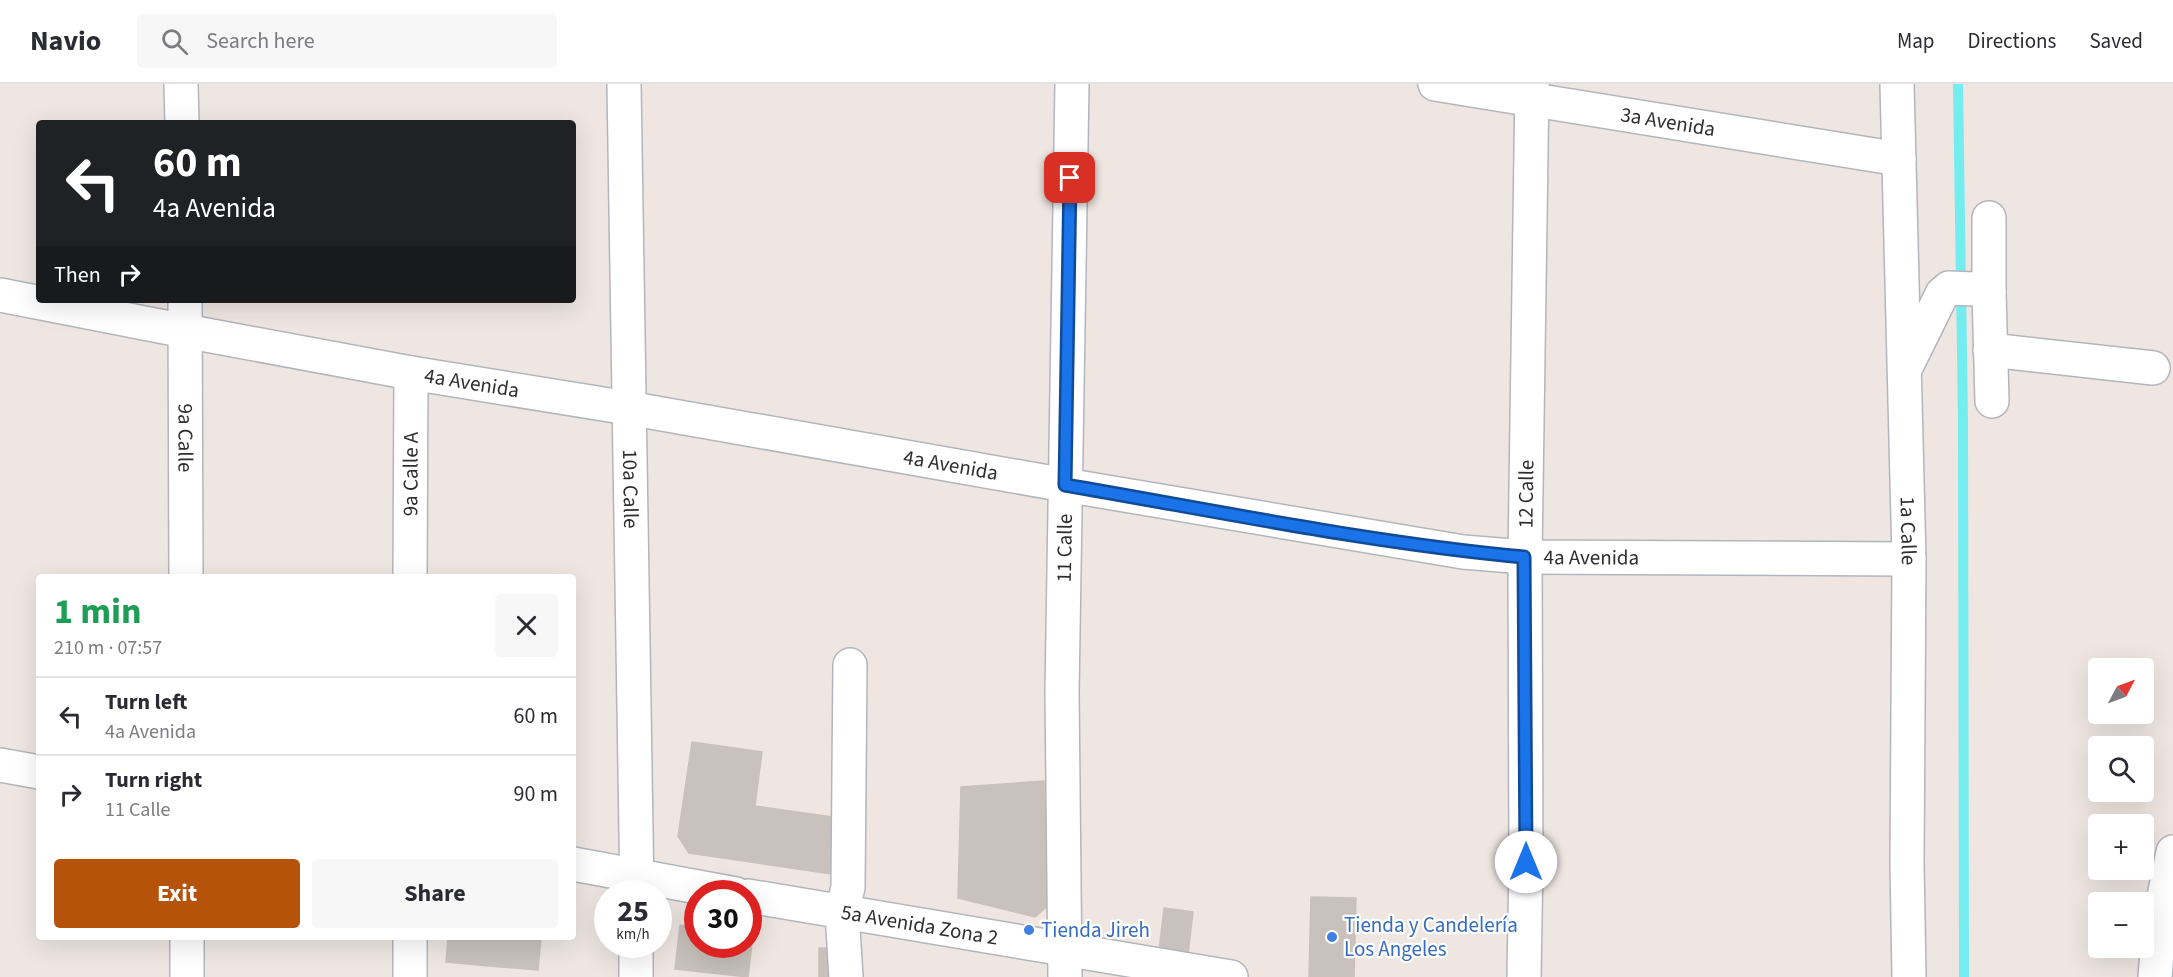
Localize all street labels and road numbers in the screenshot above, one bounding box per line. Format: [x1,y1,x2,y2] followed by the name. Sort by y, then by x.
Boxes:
[1618,99,1718,144] street label: 3a Avenida
[422,360,521,405] street label: 4a Avenida
[170,403,201,473] street label: 9a Calle
[395,431,426,516] street label: 9a Calle A
[901,442,1001,488] street label: 4a Avenida
[615,449,646,529] street label: 10a Calle
[1510,459,1541,529] street label: 12 Calle
[1892,496,1924,565] street label: 1a Calle
[1049,513,1080,583] street label: 11 Calle
[1543,542,1639,573] street label: 4a Avenida
[839,897,1000,953] street label: 5a Avenida Zona 2

